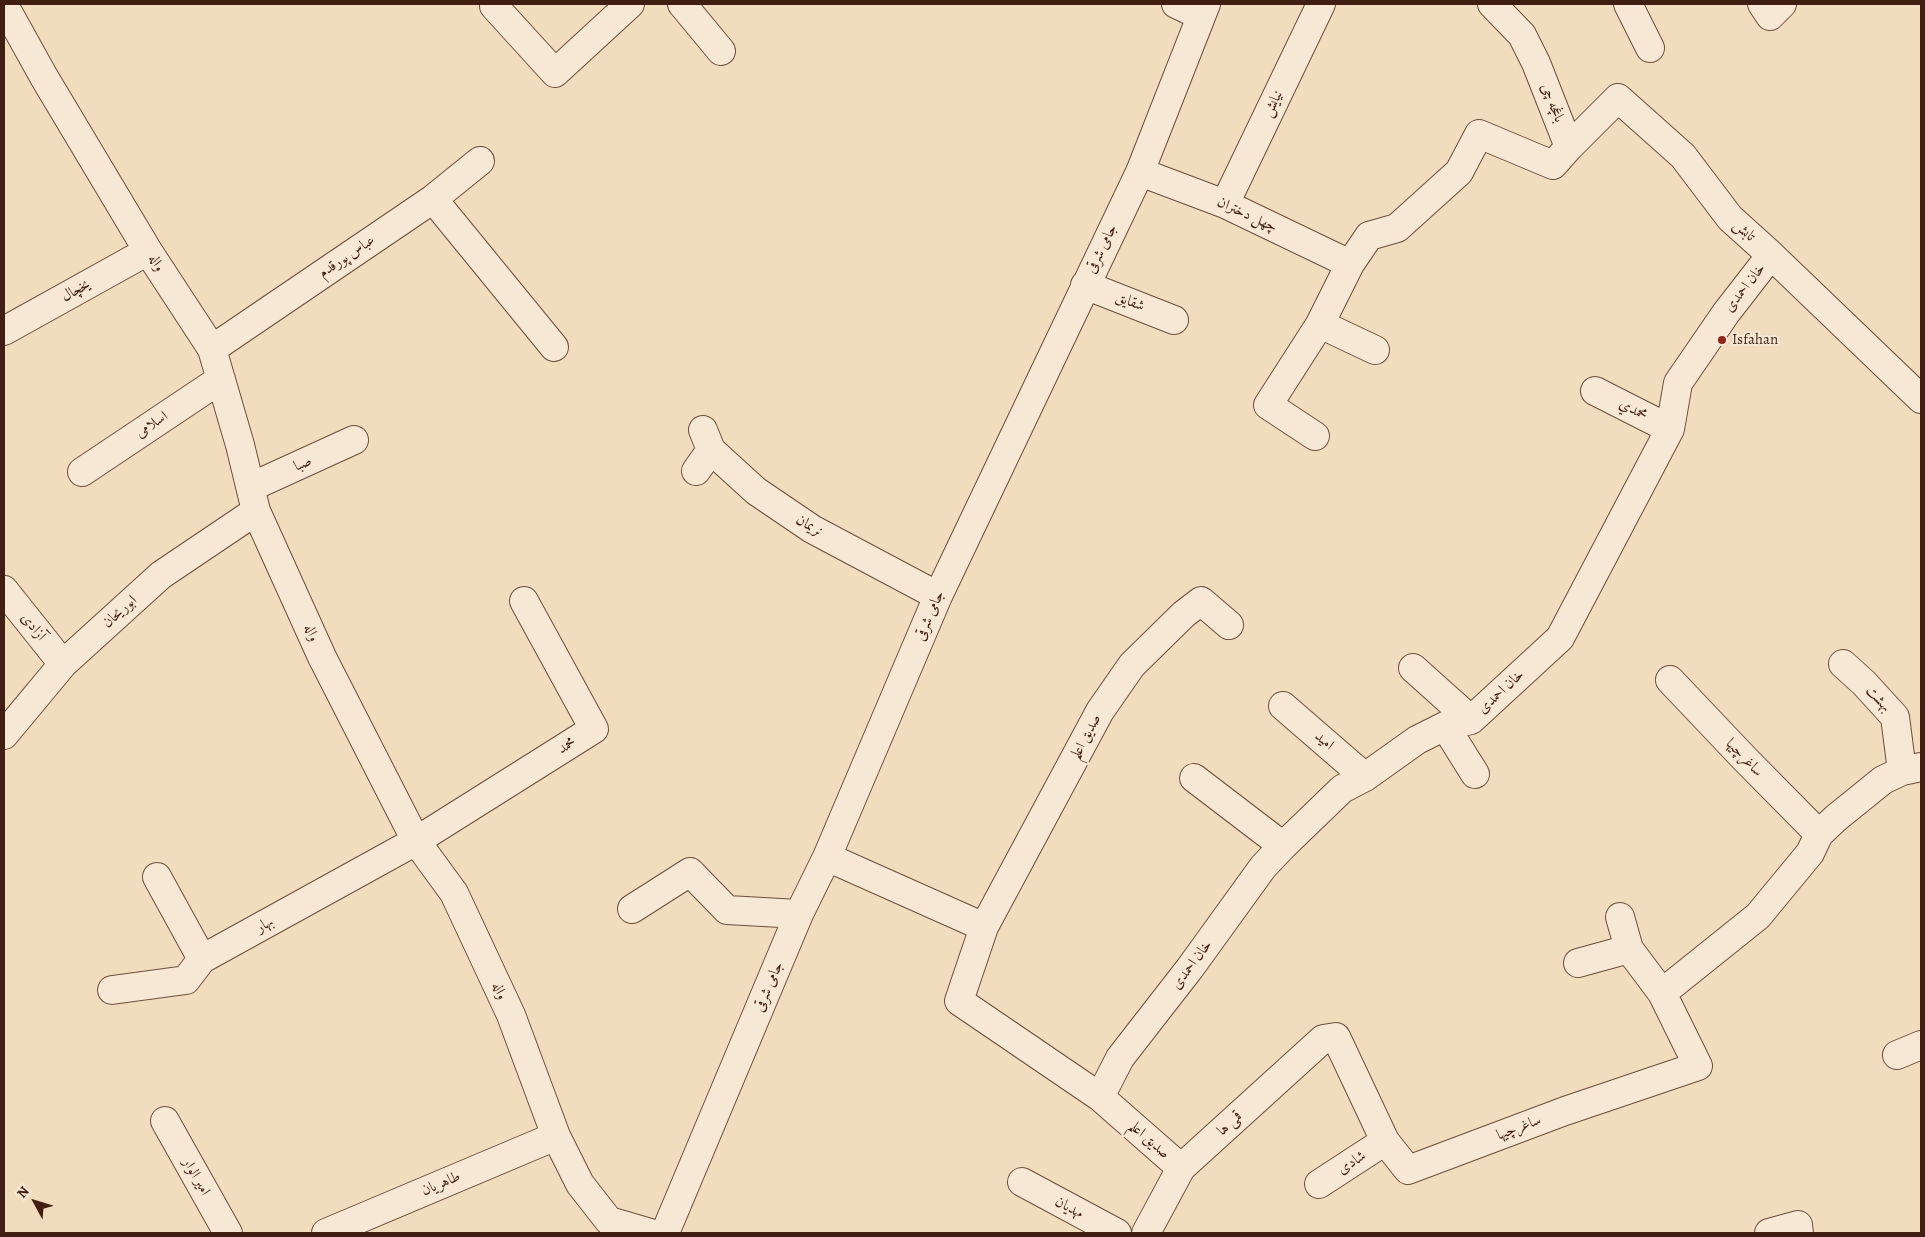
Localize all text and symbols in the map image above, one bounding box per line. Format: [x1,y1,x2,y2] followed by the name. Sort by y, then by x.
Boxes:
[1536,81,1568,125] street label: باغچه چی
[1259,88,1287,120] street label: نیایش
[1214,193,1280,237] street label: چهل دختران
[1729,216,1759,246] street label: تابش
[1082,221,1122,277] street label: جامی شرقی
[315,232,379,282] street label: عباس پورقدم
[144,251,168,275] street label: واله
[1720,260,1770,316] street label: خان احمدی
[58,276,94,306] street label: یخچال
[1113,288,1147,316] street label: شقایق
[1732,331,1778,349] place label: Isfahan
[1716,334,1728,346] marker: Isfahan
[1616,395,1650,425] street label: محمدي
[132,408,172,442] street label: اسلامی
[291,452,315,476] street label: صبا
[792,511,826,541] street label: نریمان
[911,588,949,644] street label: جامی شرقی
[99,592,141,632] street label: ابوریحان
[16,609,50,645] street label: آزادی
[299,621,323,645] street label: واله
[1474,666,1528,718] street label: خان احمدی
[1861,682,1895,716] street label: بهشت
[1067,711,1105,763] street label: صدیق اعلم
[1311,728,1337,754] street label: امید
[555,734,579,758] street label: محمد
[1721,735,1767,781] street label: ساغرچیها
[253,913,277,937] street label: بهار
[1168,937,1216,993] street label: خان احمدی
[750,959,788,1015] street label: جامی شرقی
[487,979,511,1003] street label: واله
[1214,1108,1246,1140] street label: قمی ها
[1494,1111,1544,1145] street label: ساغرچیها
[1125,1117,1173,1163] street label: صدیق اعلم
[1334,1147,1370,1179] street label: شادی
[178,1155,214,1199] street label: امیر الوار
[419,1168,463,1200] street label: طاهریان
[10,1177,60,1227] north arrow
[12,1182,34,1202] text: N
[1052,1193,1086,1223] street label: مهدیان

